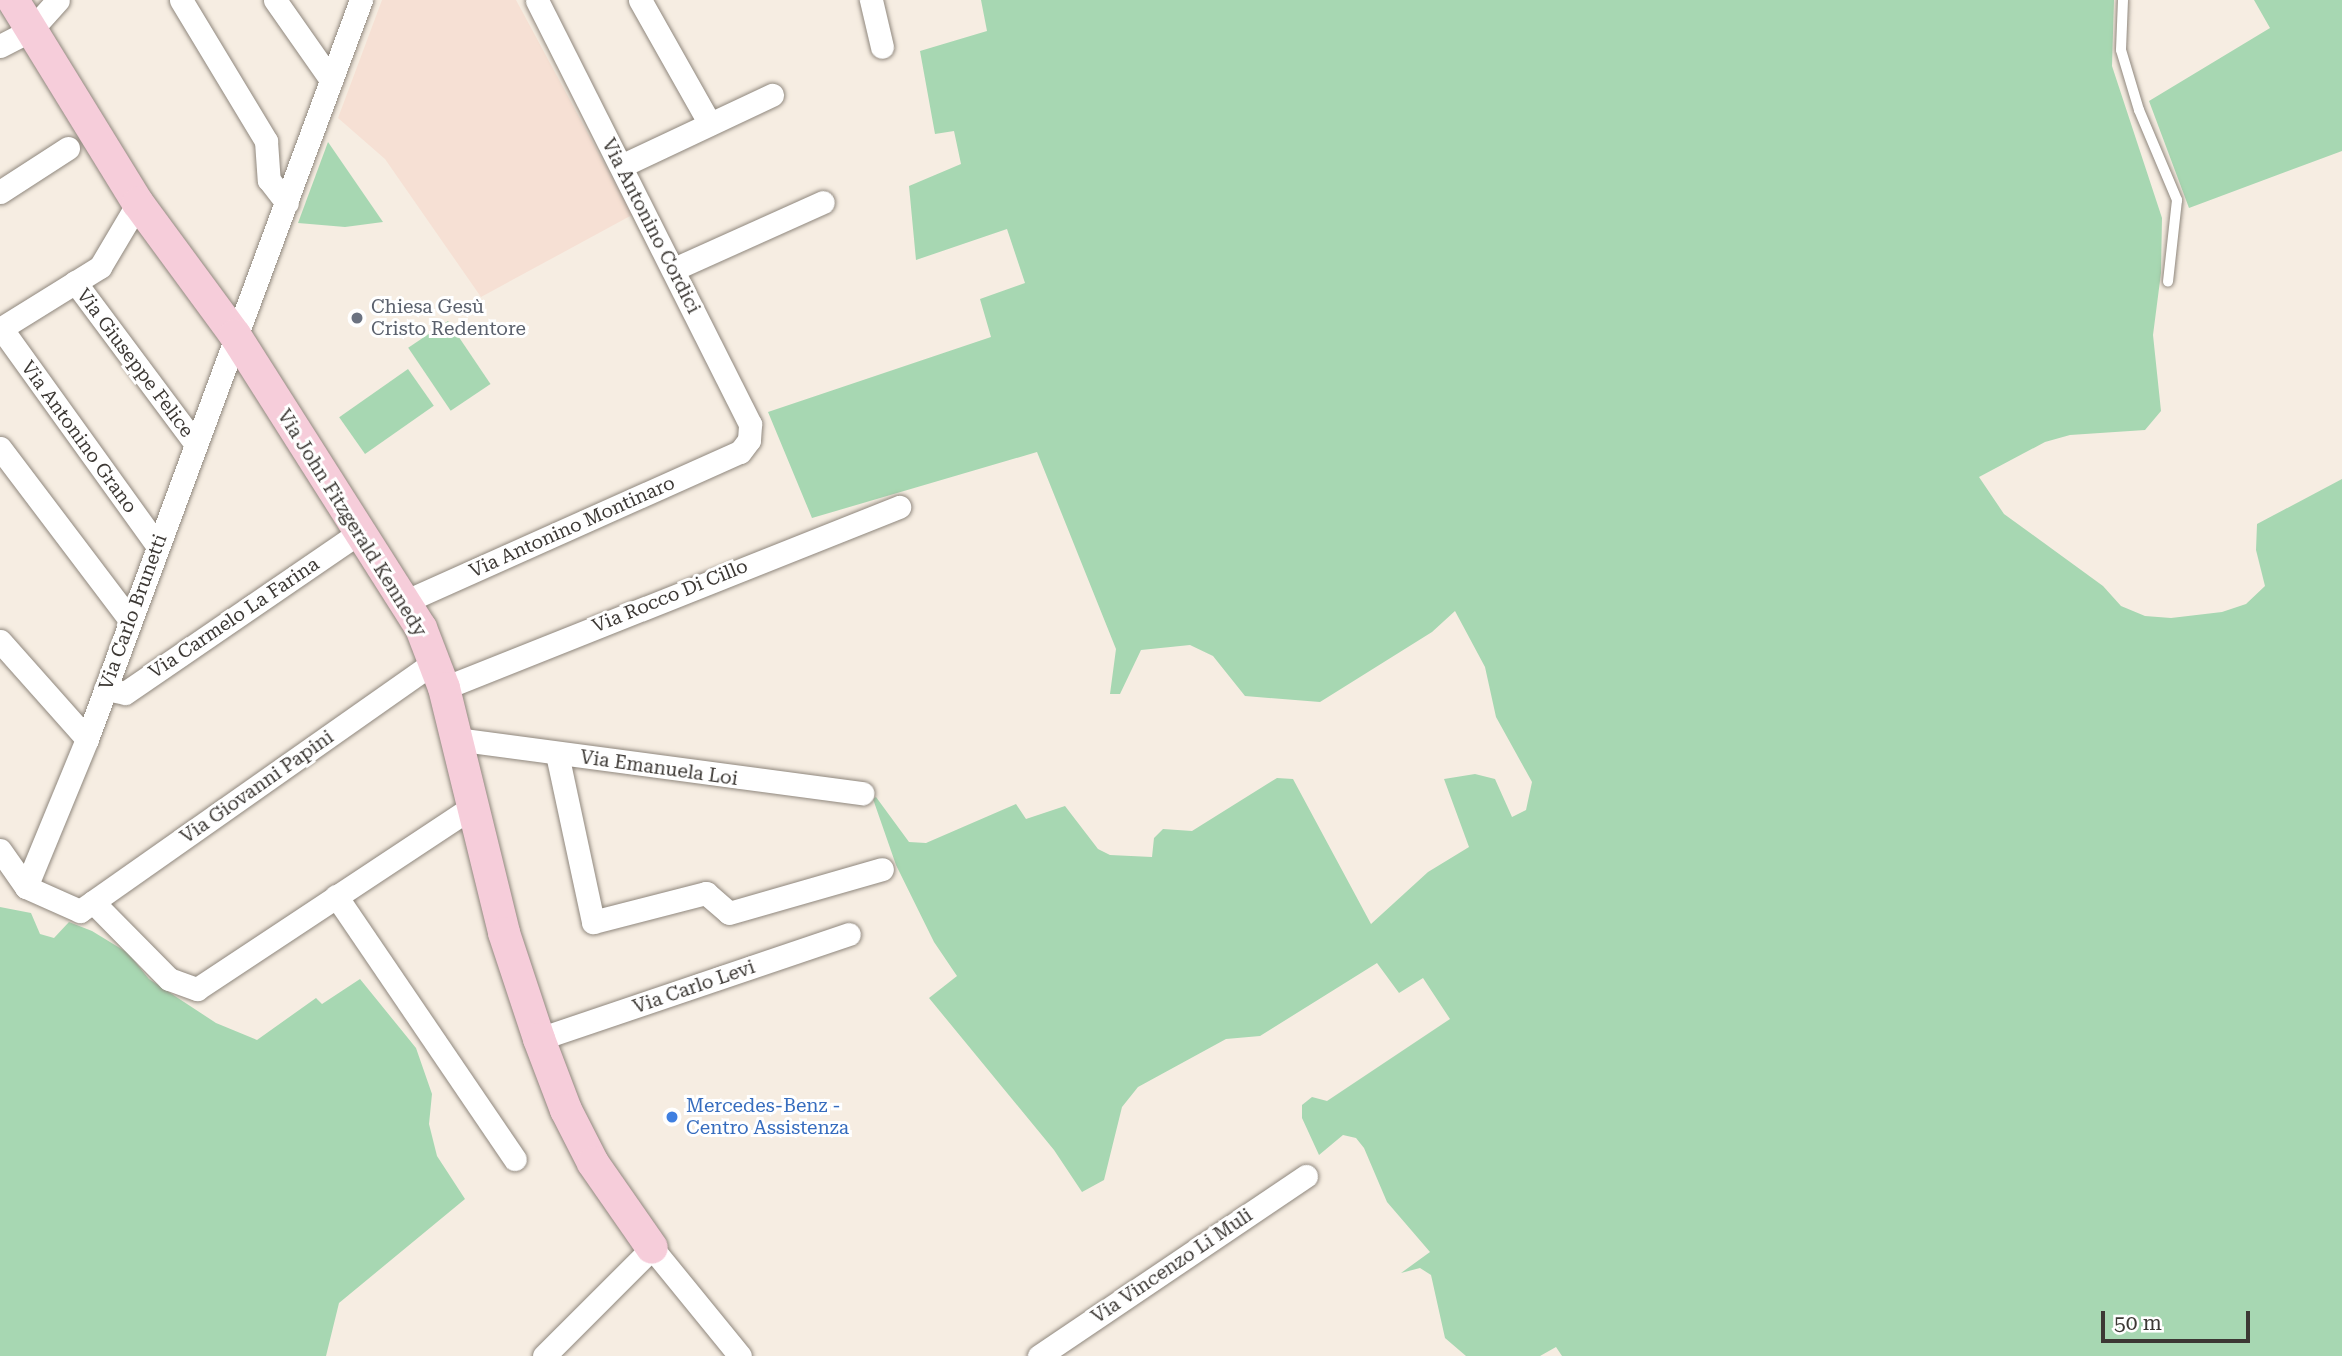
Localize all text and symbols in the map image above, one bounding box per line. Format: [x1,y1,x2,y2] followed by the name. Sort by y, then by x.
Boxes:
[597,135,705,317] street label: Via Antonino Cordici
[72,284,198,442] street label: Via Giuseppe Felice
[371,296,526,340] place label: Chiesa Gesù Cristo Redentore
[349,310,365,326] marker: Chiesa Gesù Cristo Redentore
[16,357,142,517] street label: Via Antonino Grano
[273,405,431,641] street label: Via John Fitzgerald Kennedy
[466,471,678,583] street label: Via Antonino Montinaro
[94,531,172,693] street label: Via Carlo Brunetti
[145,553,323,683] street label: Via Carmelo La Farina
[589,554,751,638] street label: Via Rocco Di Cillo
[176,726,338,848] street label: Via Giovanni Papini
[579,746,739,790] street label: Via Emanuela Loi
[630,955,758,1019] street label: Via Carlo Levi
[686,1095,849,1139] place label: Mercedes-Benz - Centro Assistenza
[664,1109,680,1125] marker: Mercedes-Benz - Centro Assistenza
[1087,1204,1257,1328] street label: Via Vincenzo Li Muli
[2104,1296,2253,1340] scale bar
[2114,1311,2162,1335] text: 50 m

